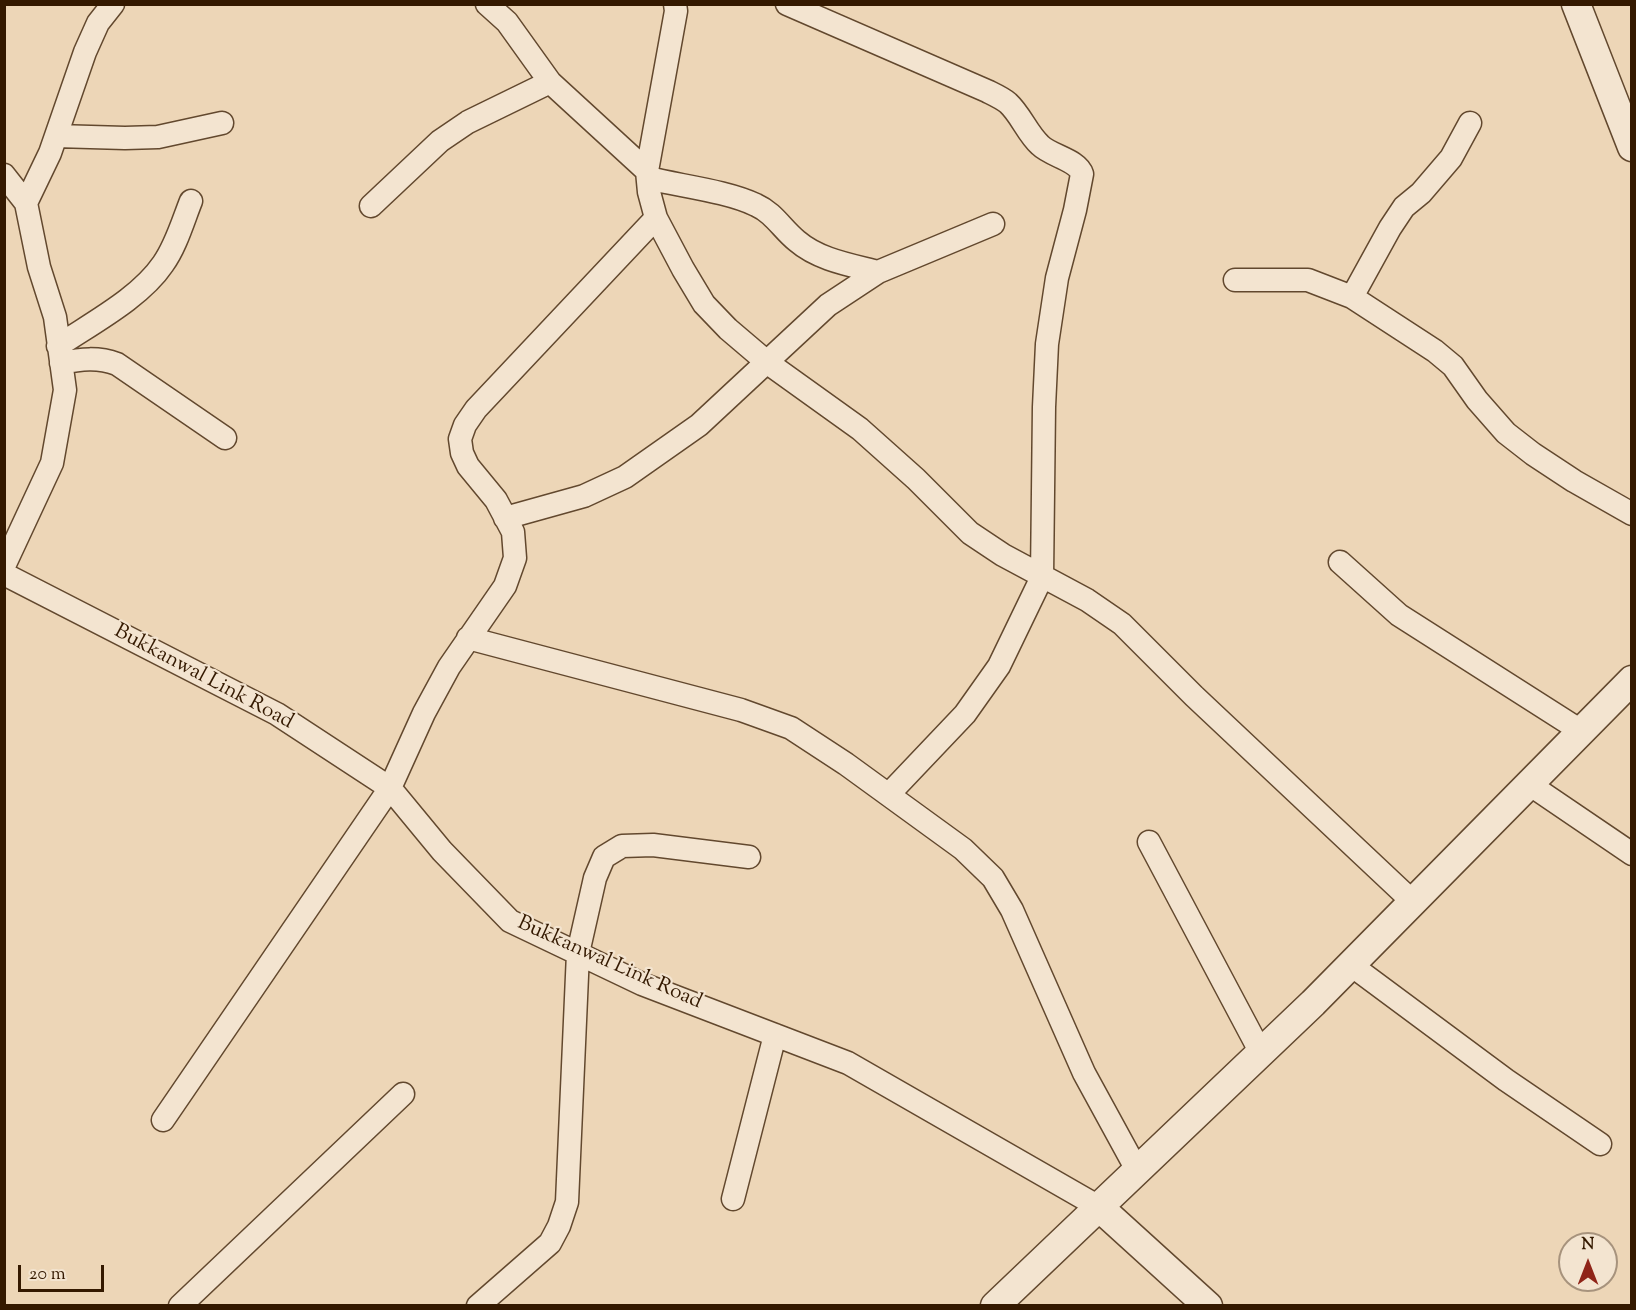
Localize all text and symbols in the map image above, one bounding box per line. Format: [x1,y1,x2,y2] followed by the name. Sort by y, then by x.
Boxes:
[109,620,297,736] street label: Bukkanwal Link Road
[513,912,705,1016] street label: Bukkanwal Link Road
[1558,1232,1618,1292] north arrow
[1582,1234,1594,1257] text: N
[21,1253,106,1291] scale bar
[29,1262,66,1288] text: 20 m

